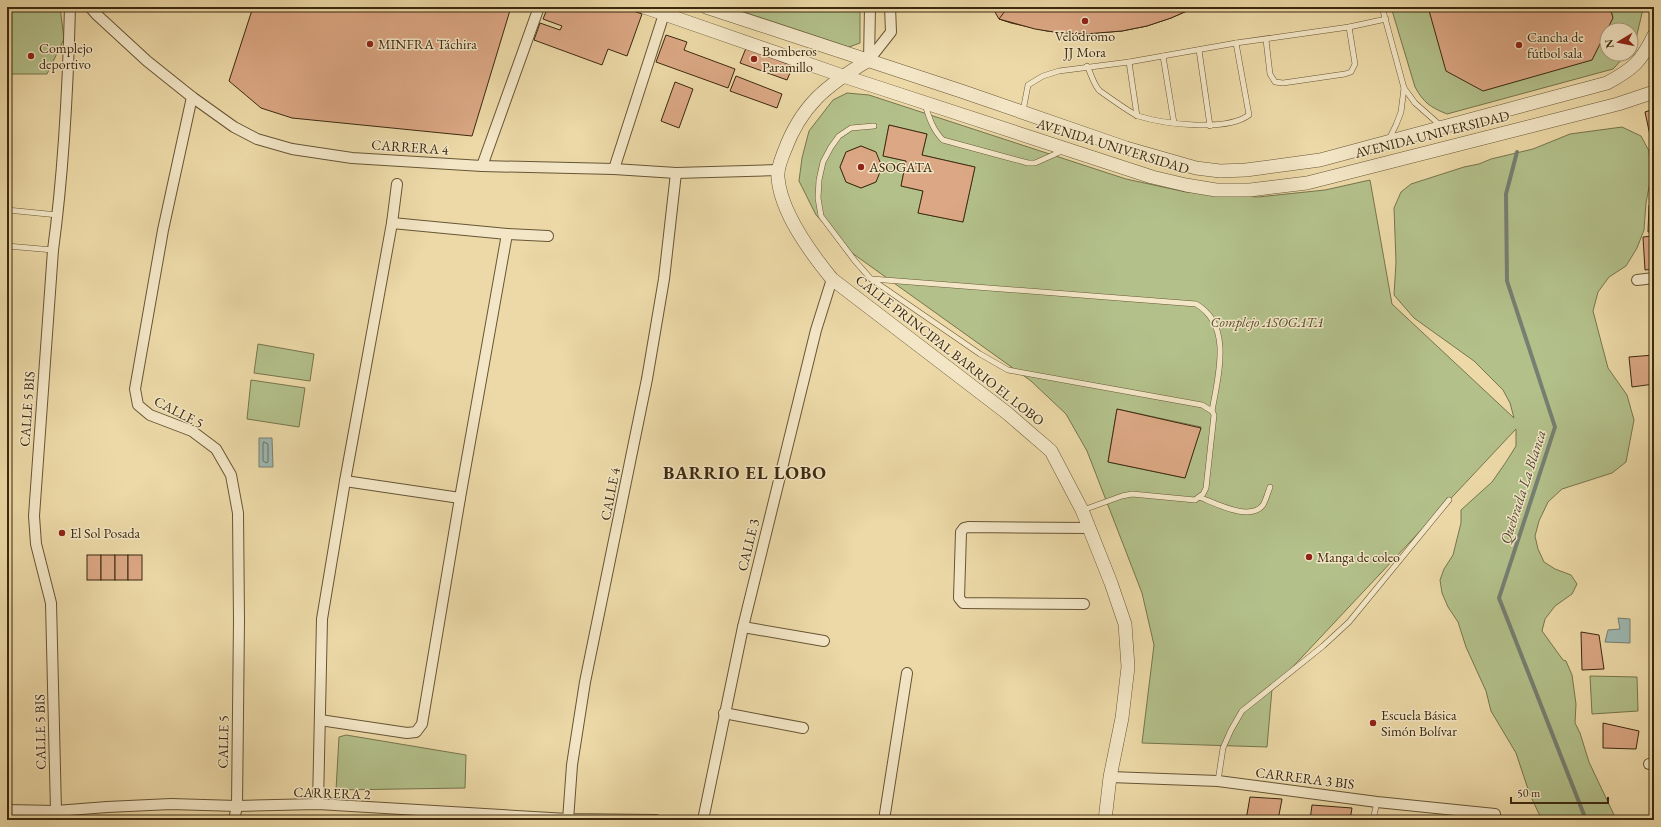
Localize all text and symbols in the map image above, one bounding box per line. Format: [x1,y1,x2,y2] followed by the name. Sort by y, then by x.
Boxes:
[1080,16,1090,26] marker: Velódromo JJ Mora
[1599,22,1639,62] north arrow
[1055,27,1115,61] place label: Velódromo JJ Mora
[1527,28,1584,62] place label: Cancha de fútbol sala
[378,35,477,53] place label: MINFRA Táchira
[1601,38,1617,49] text: N
[39,39,93,73] place label: Complejo deportivo
[365,39,375,49] marker: MINFRA Táchira
[1514,40,1524,50] marker: Cancha de fútbol sala
[762,42,817,76] place label: Bomberos Paramillo
[26,51,36,61] marker: Complejo deportivo
[749,54,759,64] marker: Bomberos Paramillo
[1352,106,1512,162] street label: AVENIDA UNIVERSIDAD
[1034,114,1192,178] street label: AVENIDA UNIVERSIDAD
[371,135,449,159] street label: CARRERA 4
[868,158,933,176] place label: ASOGATA
[856,162,866,172] marker: ASOGATA
[852,271,1048,430] street label: CALLE PRINCIPAL BARRIO EL LOBO
[1211,313,1323,331] park label: Complejo ASOGATA
[15,371,39,447] street label: CALLE 5 BIS
[151,392,207,432] street label: CALLE 5
[1495,427,1550,546] water label: Quebrada La Blanca
[663,461,827,484] district label: BARRIO EL LOBO
[596,466,624,522] street label: CALLE 4
[733,517,763,573] street label: CALLE 3
[70,524,141,542] place label: El Sol Posada
[57,528,67,538] marker: El Sol Posada
[1317,548,1400,566] place label: Manga de coleo
[1304,552,1314,562] marker: Manga de coleo
[30,694,50,770] street label: CALLE 5 BIS
[1381,706,1457,740] place label: Escuela Básica Simón Bolívar
[214,715,232,769] street label: CALLE 5
[1368,718,1378,728] marker: Escuela Básica Simón Bolívar
[1255,763,1355,793] street label: CARRERA 3 BIS
[1511,779,1608,805] scale bar
[293,783,371,803] street label: CARRERA 2
[1517,785,1541,801] text: 50 m

